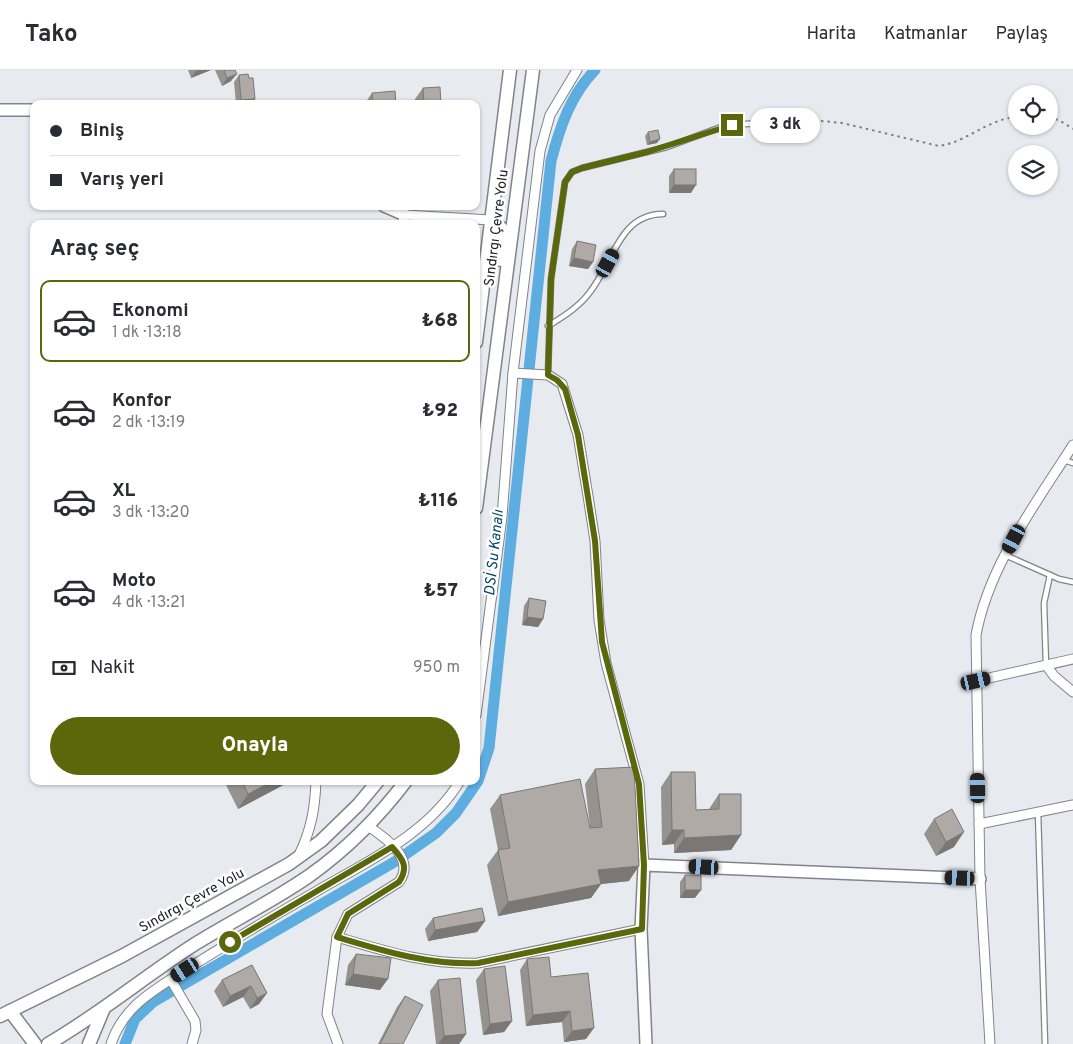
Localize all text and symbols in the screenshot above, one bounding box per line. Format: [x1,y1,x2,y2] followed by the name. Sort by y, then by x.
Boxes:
[25,20,78,50] text: Tako
[807,23,856,46] text: Harita
[884,23,967,46] text: Katmanlar
[995,23,1048,46] text: Paylaş
[1008,85,1058,195] map controls
[1008,85,1058,135] button: locate
[750,108,820,142] callout: 3 dk
[721,114,743,136] route end
[769,115,801,135] text: 3 dk
[80,119,124,143] text: Biniş
[1008,145,1058,195] button: layers
[80,168,164,192] text: Varış yeri
[481,169,513,287] street label: Sındırgı Çevre Yolu
[50,236,140,263] text: Araç seç
[594,246,621,280] car
[52,299,97,344] icon: car
[112,299,189,323] text: Ekonomi
[422,309,458,333] text: ₺68
[112,323,182,343] text: 1 dk · 13:18
[52,389,97,434] icon: car
[112,389,171,413] text: Konfor
[422,399,458,423] text: ₺92
[112,413,185,433] text: 2 dk · 13:19
[52,479,97,524] icon: car
[112,479,135,503] text: XL
[418,489,458,513] text: ₺116
[112,503,190,523] text: 3 dk · 13:20
[480,509,509,597] water label: DSİ Su Kanalı
[1000,522,1027,556] car
[52,569,97,614] icon: car
[112,569,156,593] text: Moto
[424,579,458,603] text: ₺57
[112,593,186,613] text: 4 dk · 13:21
[50,654,78,682] icon: cash
[90,656,135,680] text: Nakit
[413,658,460,678] text: 950 m
[959,670,992,692] car
[50,717,460,775] button: Onayla
[970,773,985,803] car
[688,859,719,875] car
[136,865,248,937] street label: Sındırgı Çevre Yolu
[944,870,975,886] car
[219,931,241,953] route start
[168,956,201,984] car

